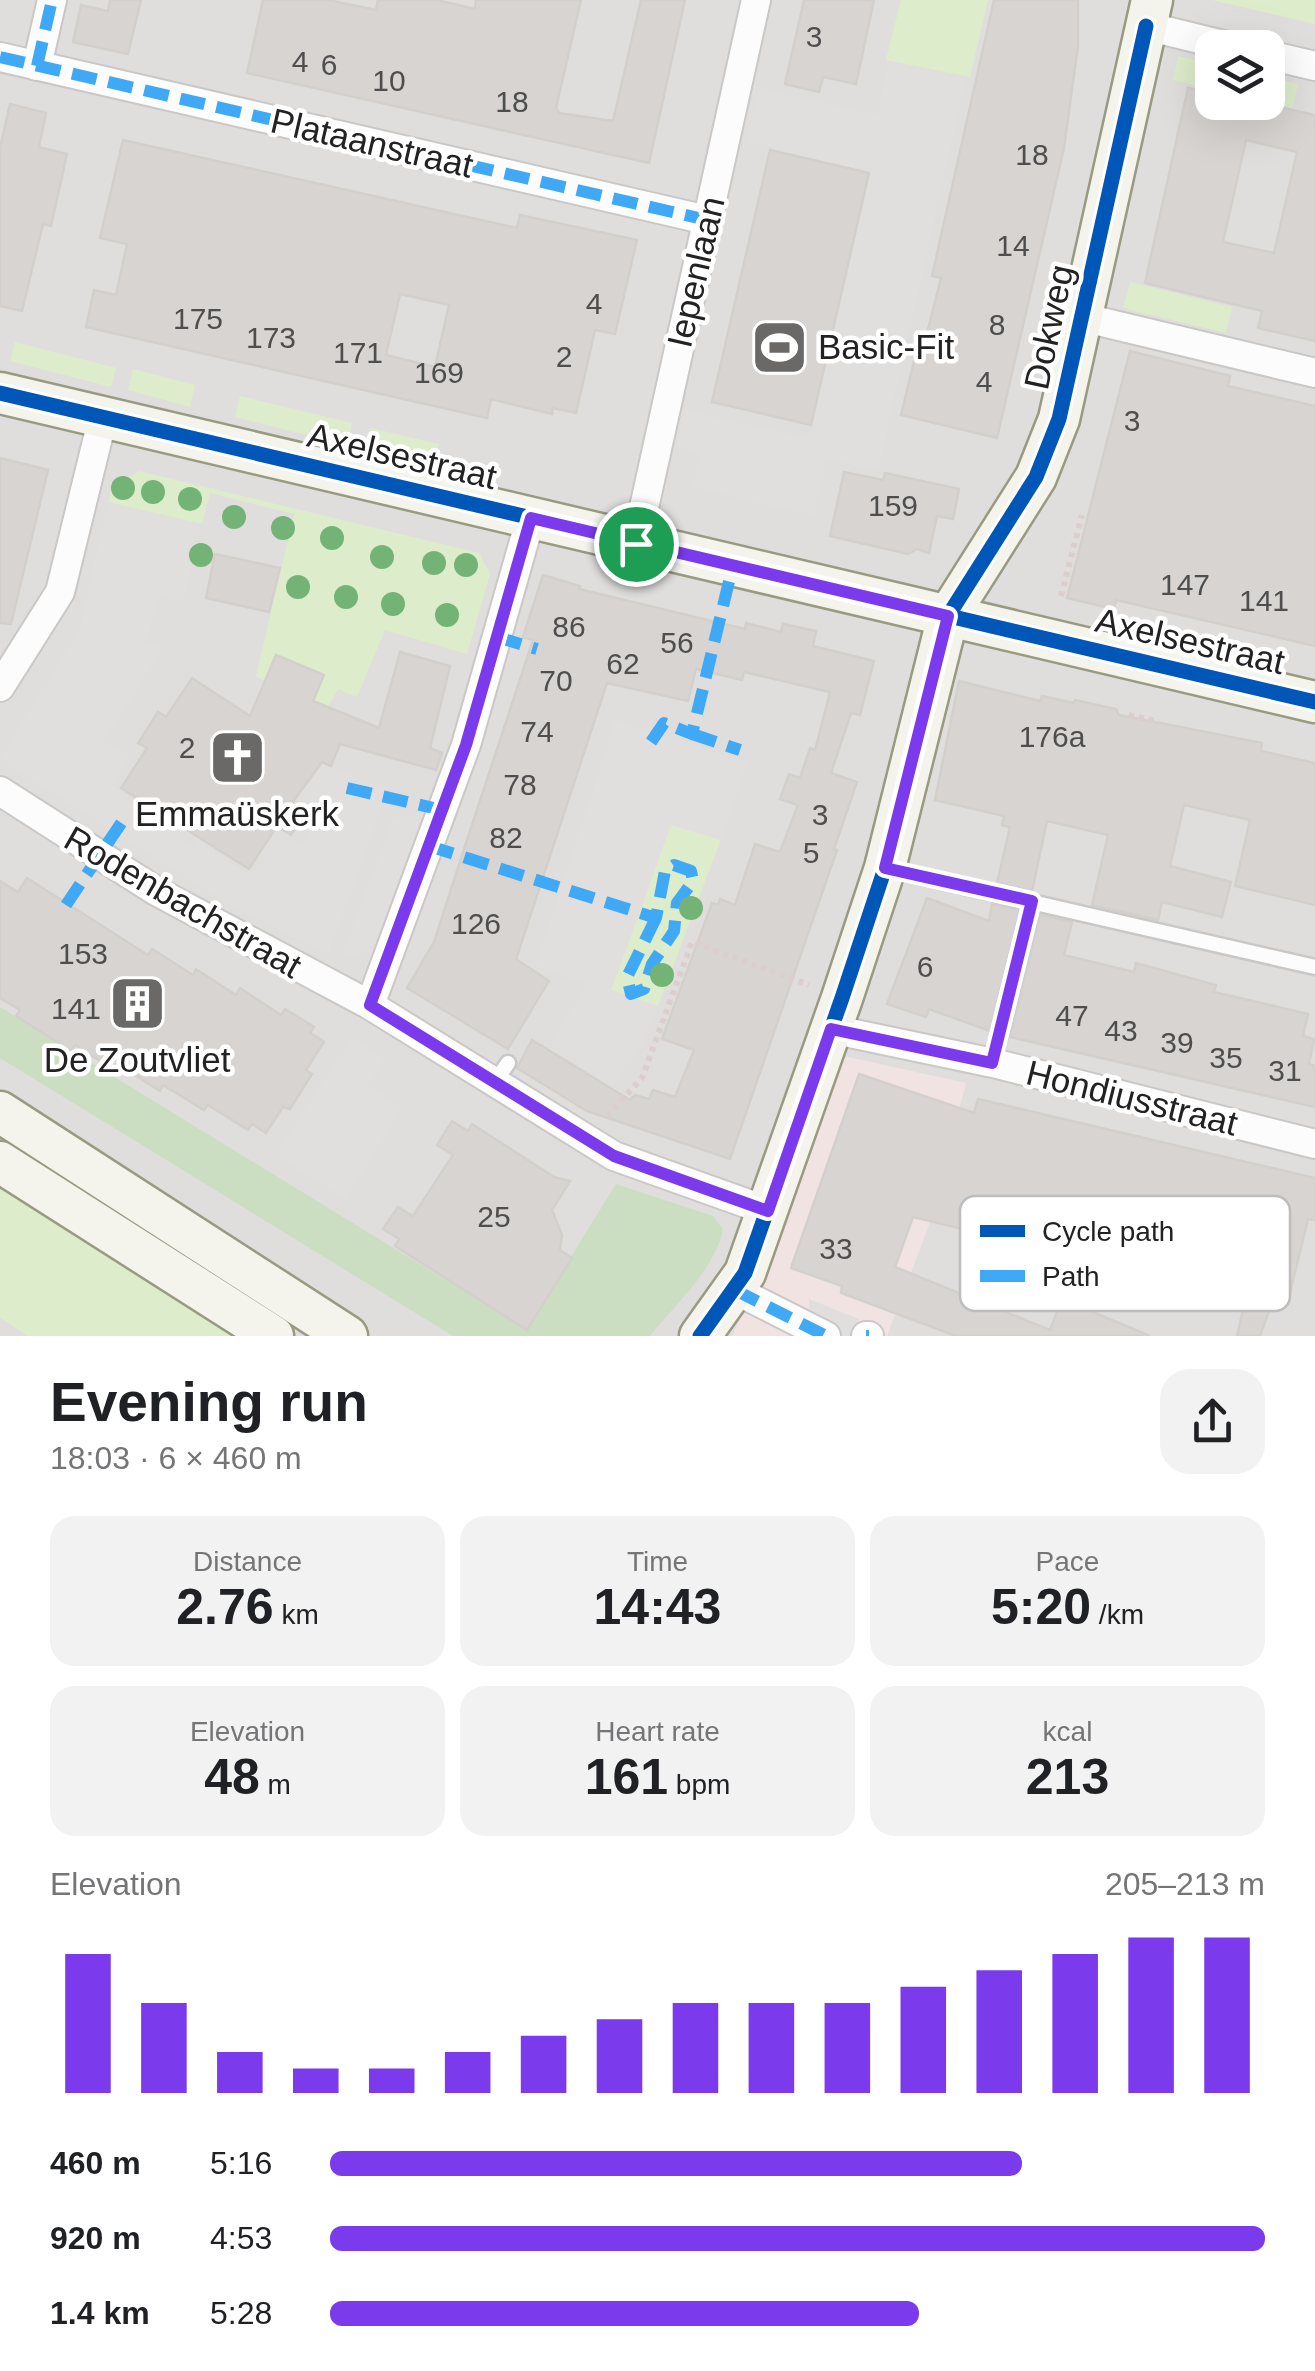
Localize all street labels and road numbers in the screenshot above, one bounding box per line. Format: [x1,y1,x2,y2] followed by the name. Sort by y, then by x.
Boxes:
[267,100,477,185] street label: Plataanstraat
[659,193,732,351] street label: Iepenlaan
[1016,261,1081,393] street label: Dokweg
[304,415,501,496] street label: Axelsestraat
[1092,600,1289,681] street label: Axelsestraat
[58,818,309,985] street label: Rodenbachstraat
[1023,1052,1242,1143] street label: Hondiusstraat

